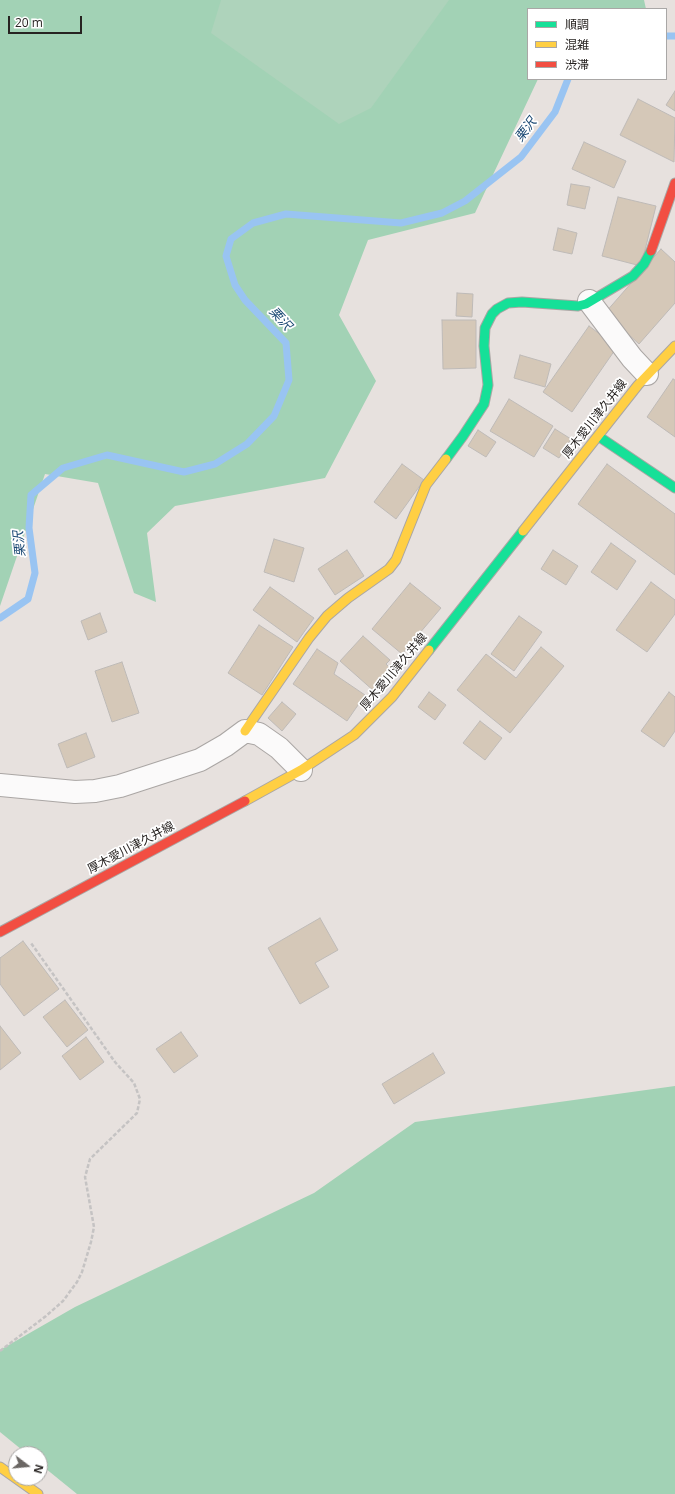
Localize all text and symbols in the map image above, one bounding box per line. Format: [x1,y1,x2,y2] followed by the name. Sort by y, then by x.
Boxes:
[10,8,84,34] scale bar
[527,8,667,80] legend
[15,14,43,31] text: 20 m
[565,16,589,33] text: 順調
[565,36,589,53] text: 混雑
[565,56,589,73] text: 渋滞
[512,115,540,145] water label: 栗沢
[265,304,295,334] water label: 栗沢
[560,377,630,461] street label: 厚木愛川津久井線
[11,530,29,558] water label: 栗沢
[358,631,430,713] street label: 厚木愛川津久井線
[85,819,177,877] street label: 厚木愛川津久井線
[8,1446,48,1486] north arrow
[31,1463,48,1476] text: N

